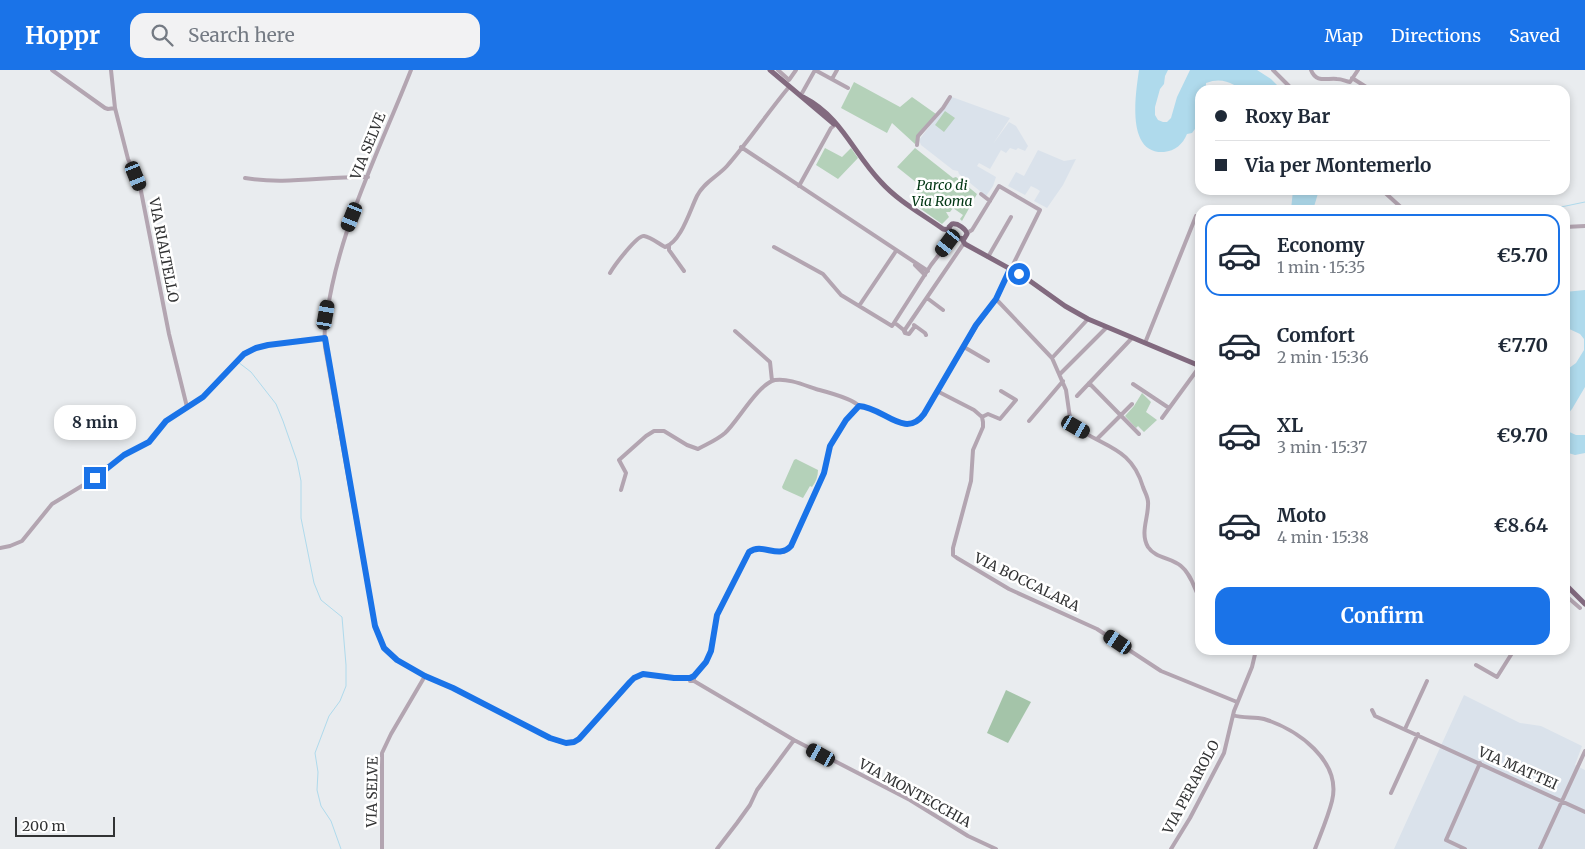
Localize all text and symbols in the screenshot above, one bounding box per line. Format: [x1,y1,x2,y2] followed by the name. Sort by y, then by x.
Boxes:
[130,13,480,58] search box
[25,20,100,51] text: Hoppr
[148,21,176,49] icon: search
[188,23,295,47] text: Search here
[1325,24,1363,47] text: Map
[1391,24,1481,47] text: Directions
[1509,24,1560,47] text: Saved
[1245,104,1330,128] text: Roxy Bar
[346,110,390,183] street label: VIA SELVE
[1245,153,1431,177] text: Via per Montemerlo
[123,159,148,193] car
[911,176,973,210] park label: Parco di Via Roma
[145,195,183,304] street label: VIA RIALTELLO
[339,200,364,234] car
[932,227,963,259] car
[1217,233,1262,278] icon: car
[1277,233,1365,257] text: Economy
[1497,243,1548,267] text: €5.70
[1277,257,1365,277] text: 1 min · 15:35
[1008,263,1030,285] route start
[316,299,335,331] car
[1217,323,1262,368] icon: car
[1277,323,1355,347] text: Comfort
[1497,333,1548,357] text: €7.70
[1277,347,1369,367] text: 2 min · 15:36
[54,406,136,440] callout: 8 min
[72,412,118,432] text: 8 min
[1059,413,1092,441] car
[1217,413,1262,458] icon: car
[1277,413,1303,437] text: XL
[1496,423,1548,447] text: €9.70
[1277,437,1367,457] text: 3 min · 15:37
[84,467,106,489] route end
[1217,503,1262,548] icon: car
[1277,503,1326,527] text: Moto
[1494,513,1548,537] text: €8.64
[1277,527,1369,547] text: 4 min · 15:38
[970,548,1083,615] street label: VIA BOCCALARA
[1215,587,1550,645] button: Confirm
[1101,627,1134,657] car
[1158,737,1223,838] street label: VIA PERAROLO
[804,741,837,769] car
[1474,742,1561,794] street label: VIA MATTEI
[855,754,974,831] street label: VIA MONTECCHIA
[362,756,382,829] street label: VIA SELVE
[15,814,115,837] scale bar
[22,817,65,835] text: 200 m

